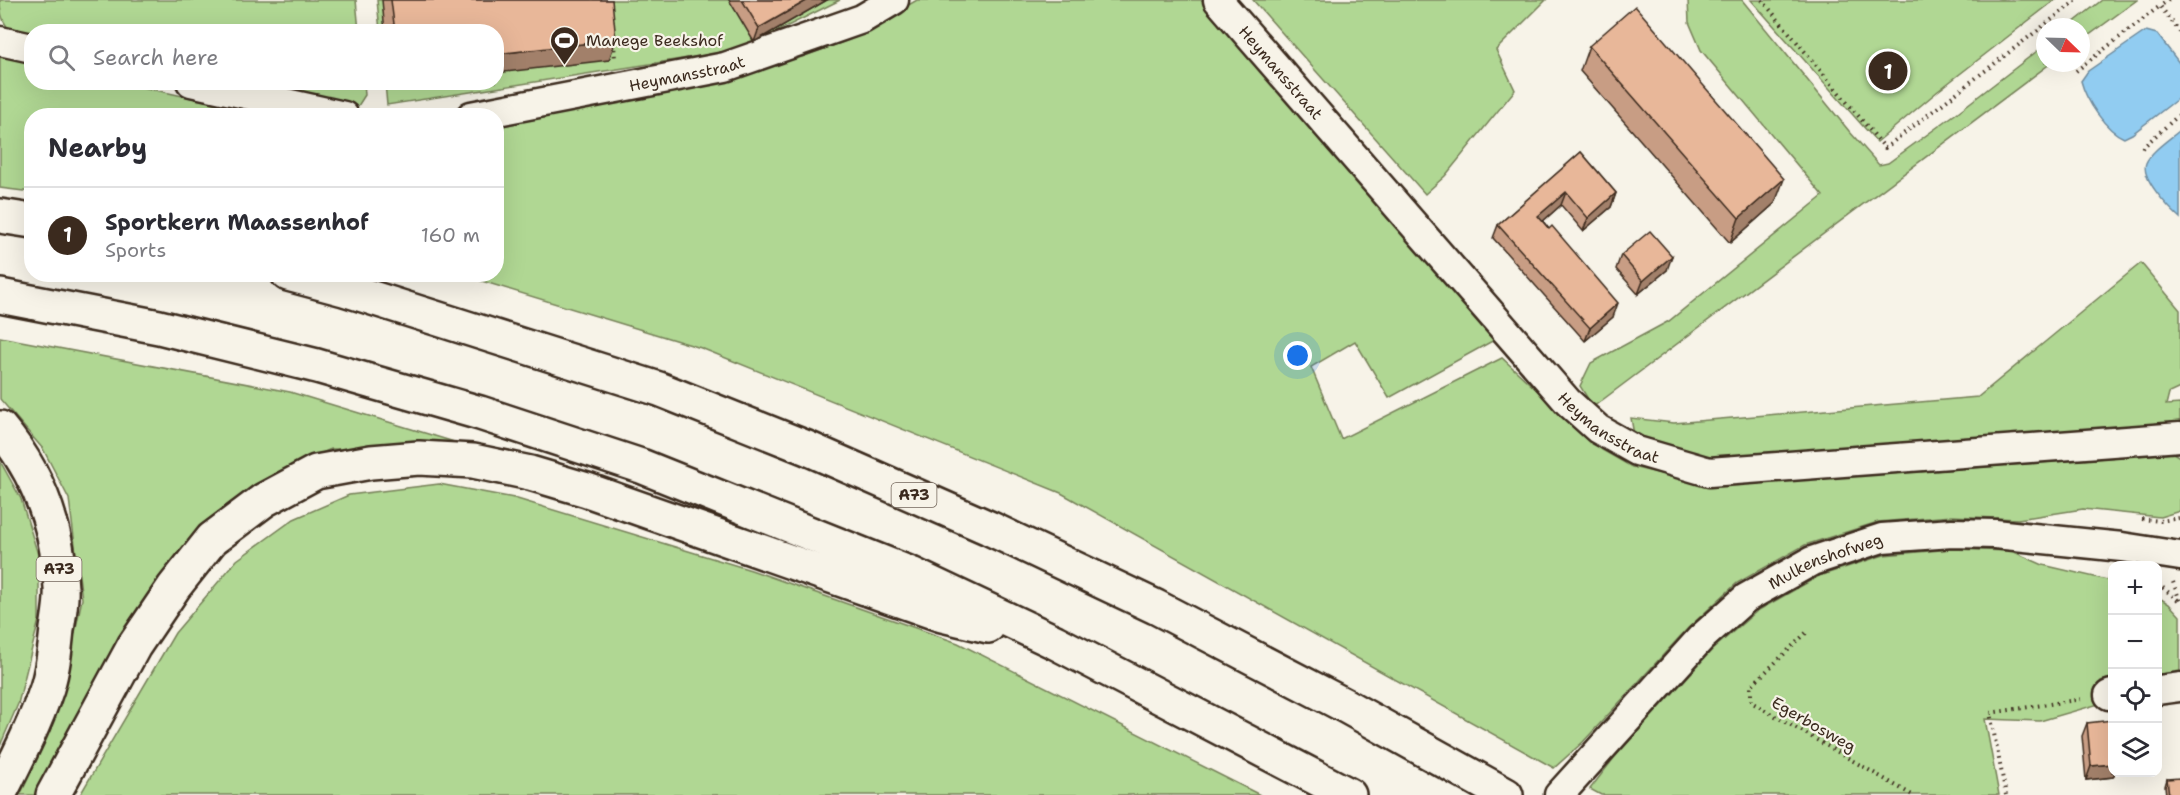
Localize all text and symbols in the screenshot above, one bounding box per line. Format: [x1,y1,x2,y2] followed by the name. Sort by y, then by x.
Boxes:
[2036,18,2090,72] north arrow
[1234,21,1327,124] street label: Heymansstraat
[24,24,504,90] search box
[549,24,581,66] sports icon: Manege Beekshof
[586,30,724,51] place label: Manege Beekshof
[45,41,78,74] icon: search
[93,43,219,72] text: Search here
[1868,48,1908,94] pin: 1
[627,51,748,96] street label: Heymansstraat
[48,130,147,165] text: Nearby
[105,208,369,237] text: Sportkern Maassenhof
[63,222,72,248] text: 1
[421,222,480,248] text: 160 m
[105,237,166,263] text: Sports
[1283,341,1312,370] your location
[1553,388,1662,468] street label: Heymansstraat
[892,483,936,507] road number: A73
[1765,529,1885,594] street label: Mulkenshofweg
[36,557,82,581] road number: A73
[2108,561,2162,777] map controls
[2108,561,2162,615] button: +
[2108,615,2162,669] button: −
[2108,669,2162,723] button: locate
[1768,692,1860,757] street label: Egerbosweg
[2108,723,2162,777] button: layers

